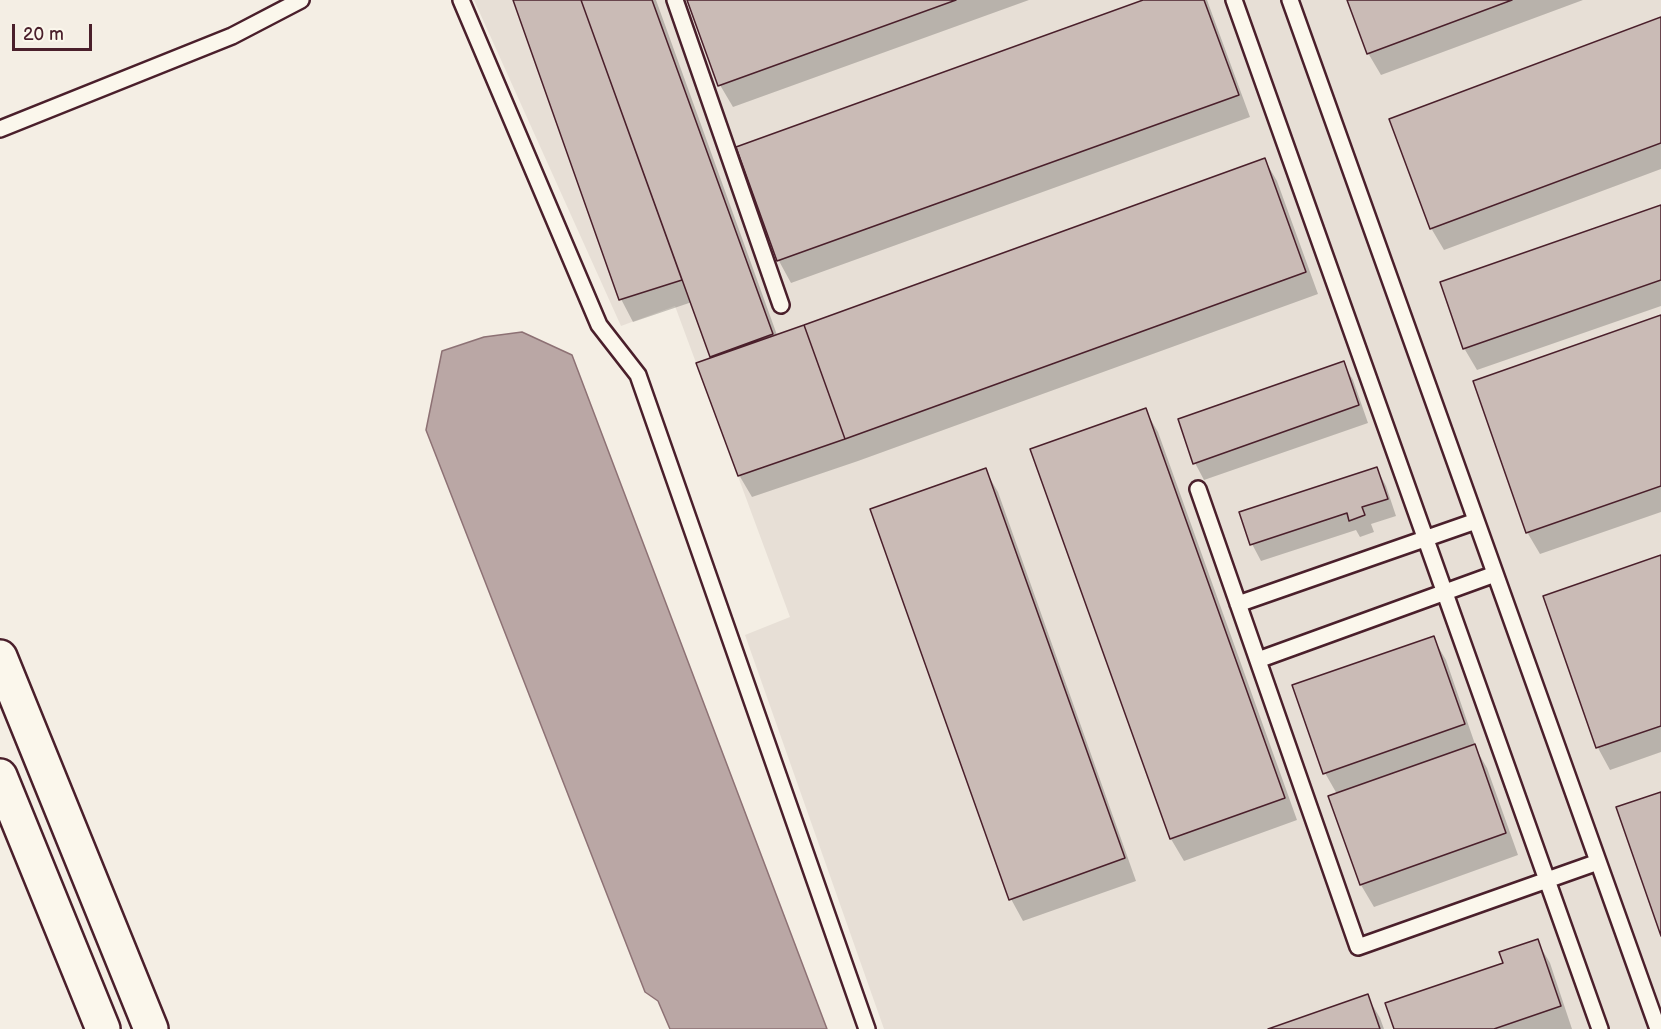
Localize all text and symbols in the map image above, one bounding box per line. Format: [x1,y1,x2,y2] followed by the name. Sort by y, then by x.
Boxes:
[15,12,94,50] scale bar
[23,24,64,45] text: 20 m

